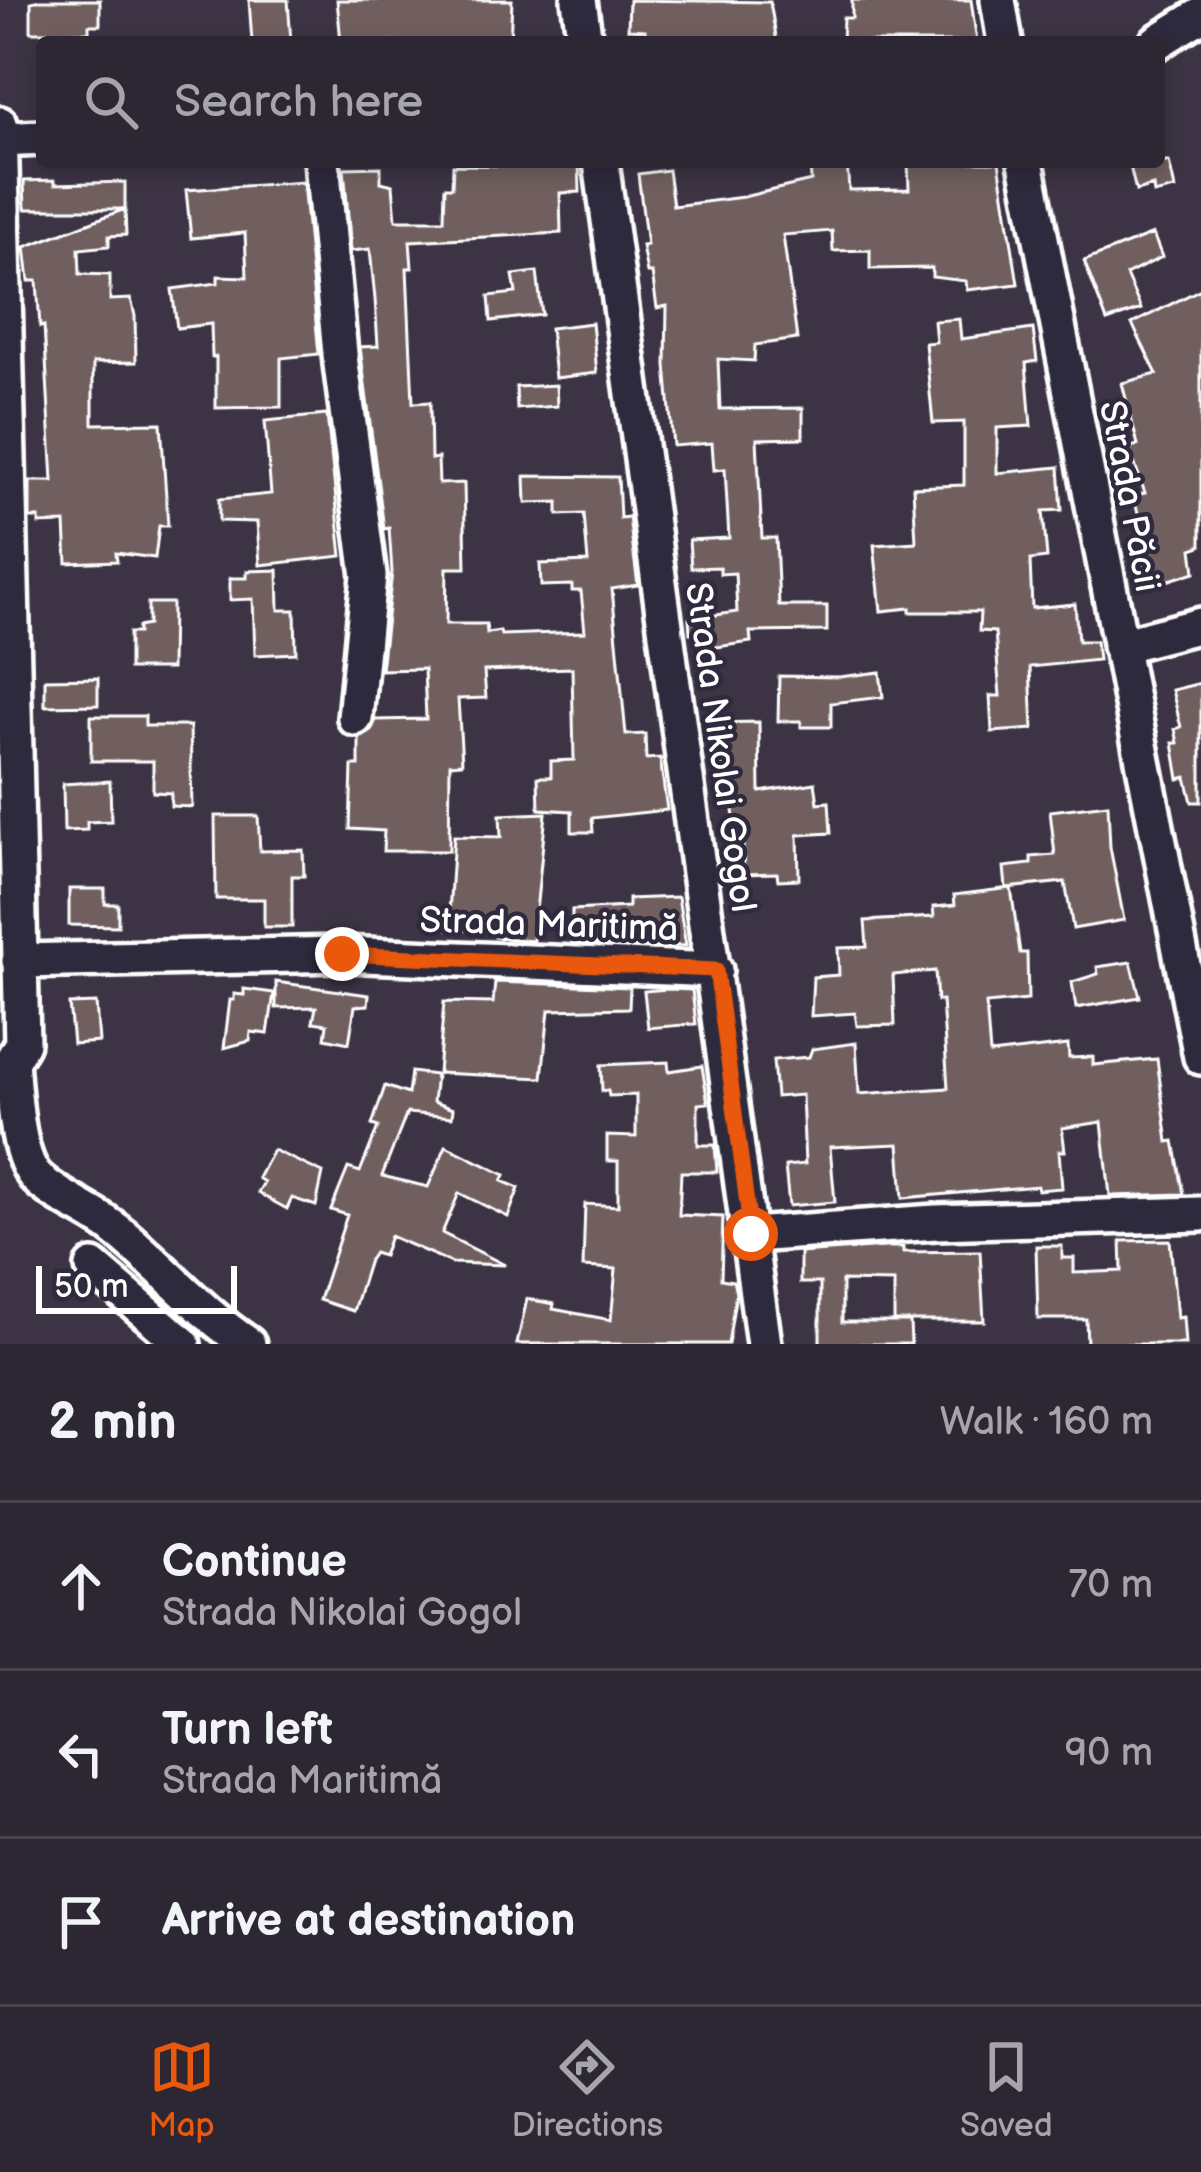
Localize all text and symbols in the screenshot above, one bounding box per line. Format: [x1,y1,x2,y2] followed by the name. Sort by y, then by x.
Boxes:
[36,36,1165,168] search box
[78,69,144,135] icon: search
[174,75,423,130] text: Search here
[1089,397,1168,596] street label: Strada Păcii
[675,580,764,915] street label: Strada Nikolai Gogol
[419,899,679,951] street label: Strada Maritimă
[315,927,369,981] route end
[724,1207,778,1261] route start
[36,1260,237,1313] scale bar
[54,1267,129,1307] text: 50 m
[48,1392,177,1453] text: 2 min
[940,1399,1153,1446] text: Walk · 160 m
[162,1535,347,1590] text: Continue
[48,1553,114,1619] icon: ahead
[1068,1562,1153,1609] text: 70 m
[162,1590,522,1637] text: Strada Nikolai Gogol
[162,1703,333,1758] text: Turn left
[48,1721,114,1787] icon: left
[1065,1730,1153,1777] text: 90 m
[162,1758,442,1805] text: Strada Maritimă
[48,1889,114,1955] icon: arrive
[162,1894,575,1949] text: Arrive at destination
[148,2034,215,2146] tab: Map
[511,2034,663,2146] tab: Directions
[960,2034,1053,2146] tab: Saved

